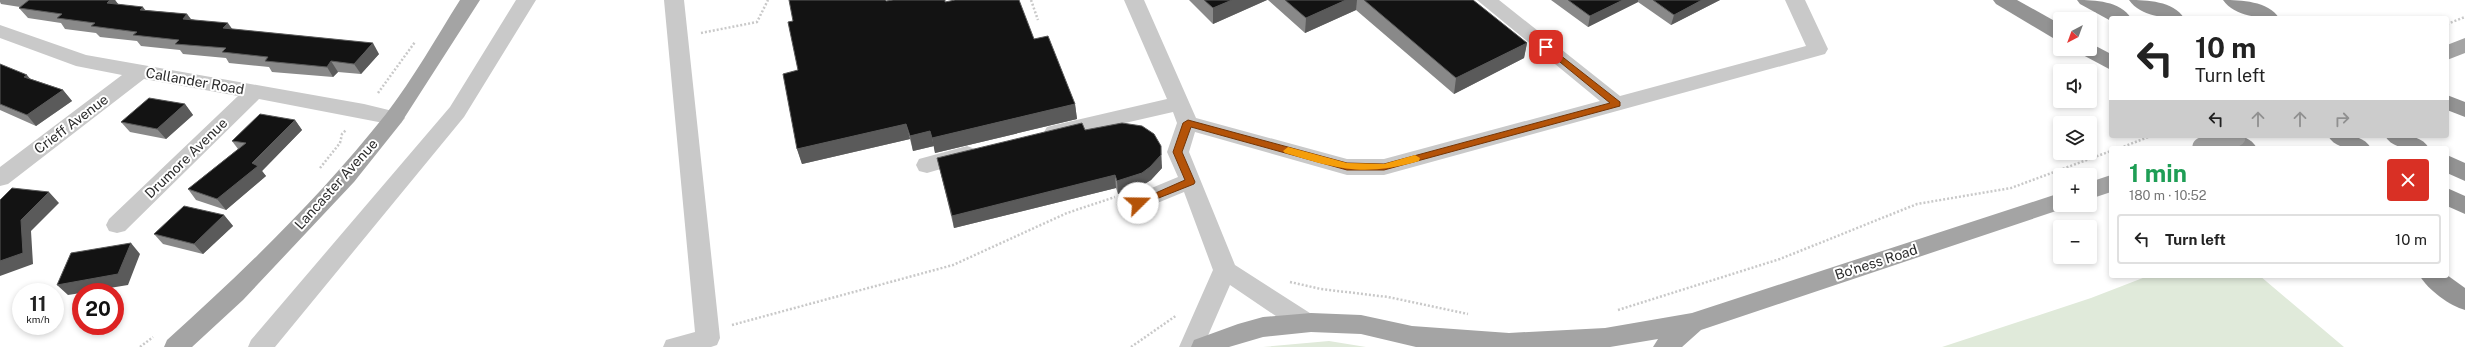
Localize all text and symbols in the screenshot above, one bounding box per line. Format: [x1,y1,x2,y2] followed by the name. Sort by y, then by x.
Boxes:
[2053,12,2097,56] north arrow
[2053,12,2097,264] map controls
[1529,30,1563,64] pin
[2195,31,2256,64] text: 10 m
[2129,32,2181,84] icon: left
[1535,36,1557,58] icon: arrive
[145,64,245,98] street label: Callander Road
[2053,64,2097,108] button: sound
[2195,65,2265,86] text: Turn left
[31,91,111,157] street label: Crieff Avenue
[2205,108,2227,130] icon: left
[2247,108,2269,130] icon: ahead
[2289,108,2311,130] icon: ahead
[2331,108,2353,130] icon: right
[142,115,230,201] street label: Drumore Avenue
[2053,116,2097,160] button: layers
[291,136,381,232] street label: Lancaster Avenue
[2129,159,2187,187] text: 1 min
[2387,159,2429,201] button: close
[2053,168,2097,212] button: +
[1117,182,1159,224] position arrow
[2129,188,2206,203] text: 180 m · 10:52
[2053,220,2097,264] button: −
[2131,228,2153,250] icon: left
[2165,231,2226,248] text: Turn left
[2395,231,2427,248] text: 10 m
[1833,241,1919,283] street label: Bo'ness Road
[72,283,124,335] speed limit sign: 20
[29,292,47,316] text: 11
[26,313,50,325] text: km/h

